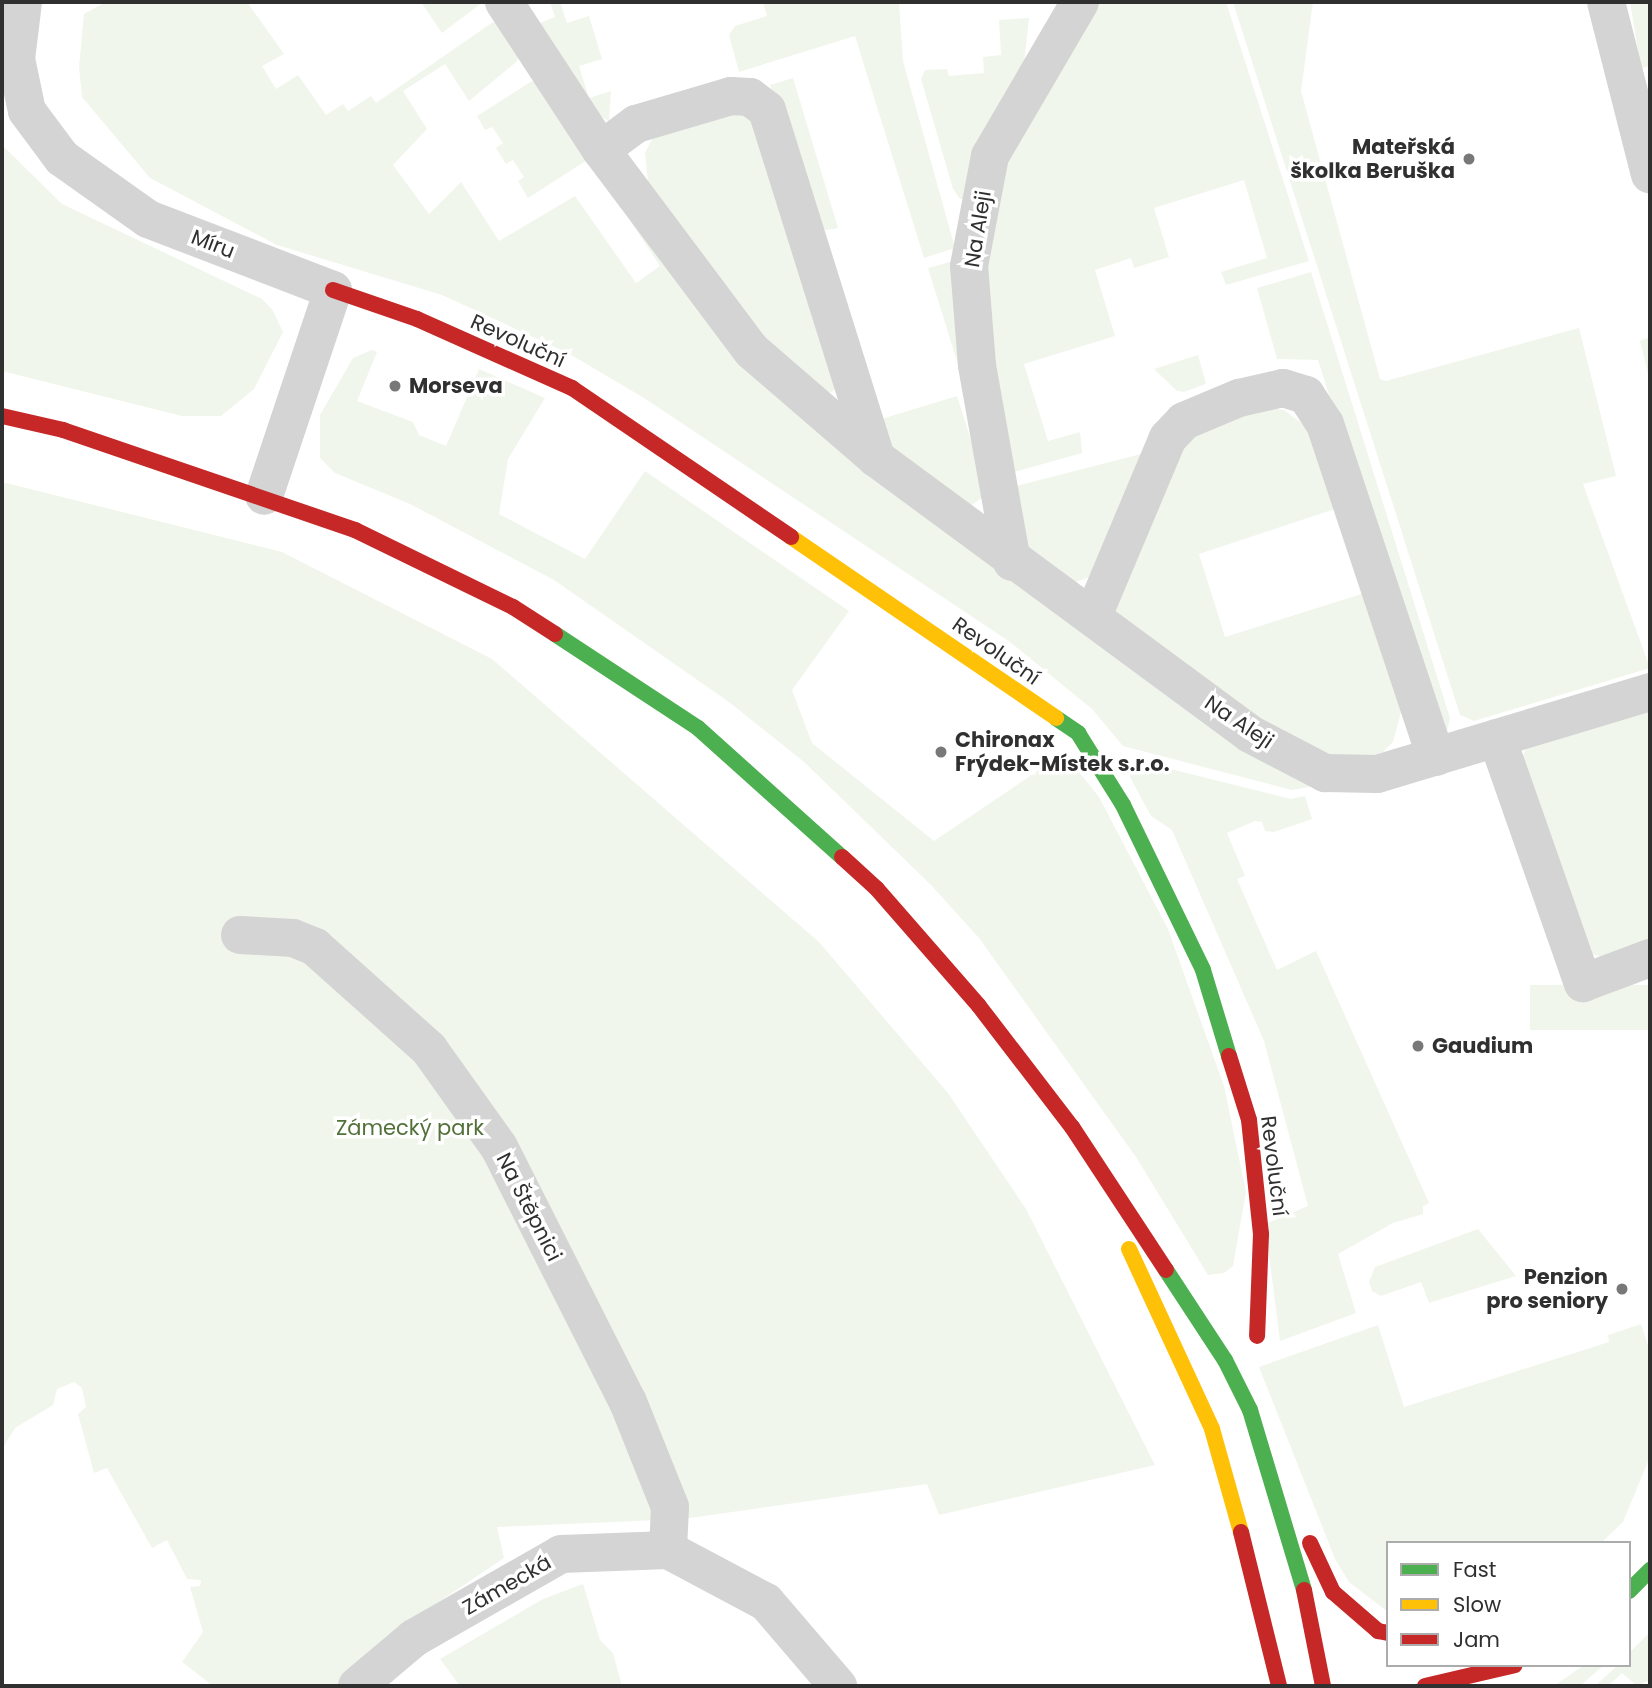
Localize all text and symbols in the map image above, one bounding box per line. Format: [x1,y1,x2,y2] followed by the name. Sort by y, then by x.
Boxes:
[1290,134,1455,184] place label: Mateřská školka Beruška
[1461,151,1477,167] marker: Mateřská školka Beruška
[960,189,996,269] street label: Na Aleji
[188,224,238,264] street label: Míru
[467,309,569,373] street label: Revoluční
[409,373,503,399] place label: Morseva
[387,378,403,394] marker: Morseva
[947,612,1045,690] street label: Revoluční
[1200,690,1278,754] street label: Na Aleji
[955,727,1170,777] place label: Chironax Frýdek-Místek s.r.o.
[933,744,949,760] marker: Chironax Frýdek-Místek s.r.o.
[1432,1033,1533,1059] place label: Gaudium
[1410,1038,1426,1054] marker: Gaudium
[1255,1114,1293,1218] street label: Revoluční
[336,1115,484,1141] park label: Zámecký park
[491,1149,567,1265] street label: Na Štěpnici
[1486,1264,1608,1314] place label: Penzion pro seniory
[1614,1281,1630,1297] marker: Penzion pro seniory
[1386,1541,1631,1667] legend
[458,1550,556,1620] street label: Zámecká
[1453,1555,1496,1584] text: Fast
[1453,1590,1501,1619] text: Slow
[1453,1625,1500,1654] text: Jam

